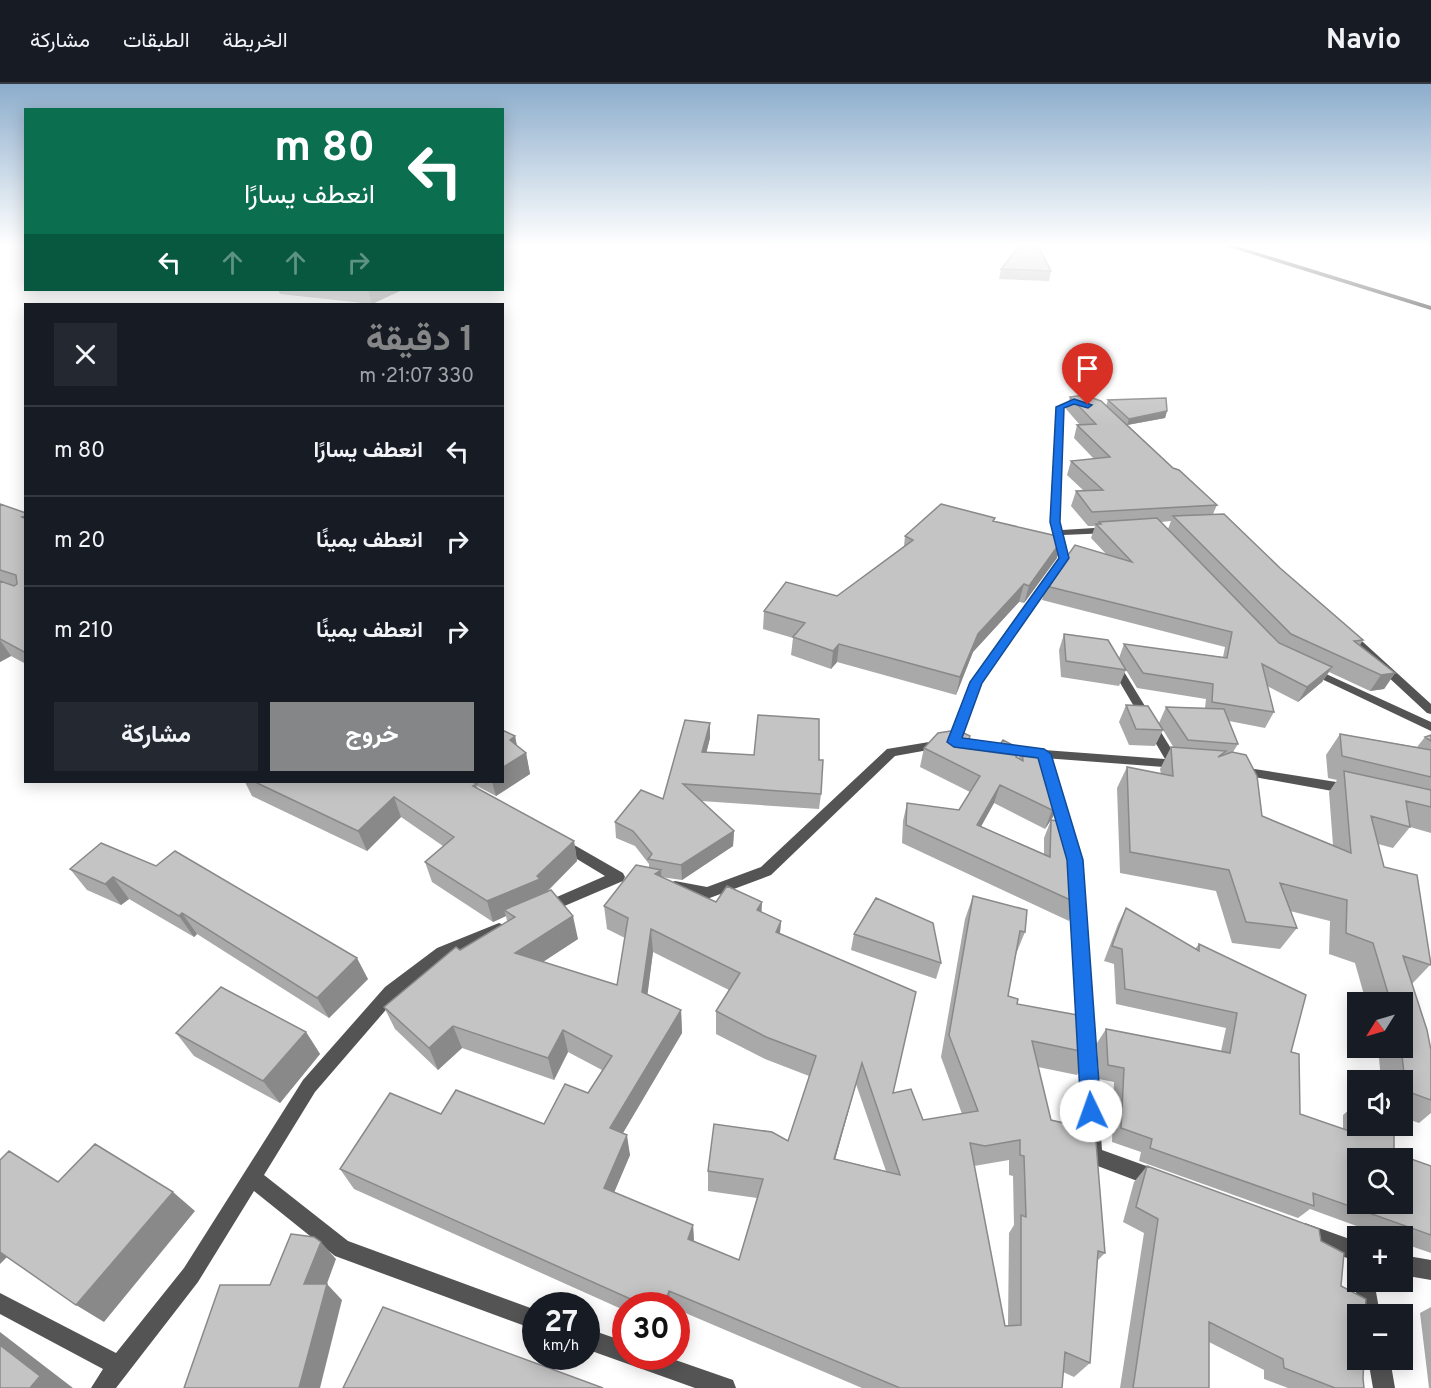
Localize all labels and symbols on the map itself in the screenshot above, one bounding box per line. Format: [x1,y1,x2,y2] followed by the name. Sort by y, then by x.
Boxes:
[1062,343,1113,405] pin
[1347,992,1413,1058] north arrow
[1059,1079,1123,1143] position arrow
[612,1292,690,1370] speed limit sign: 30

